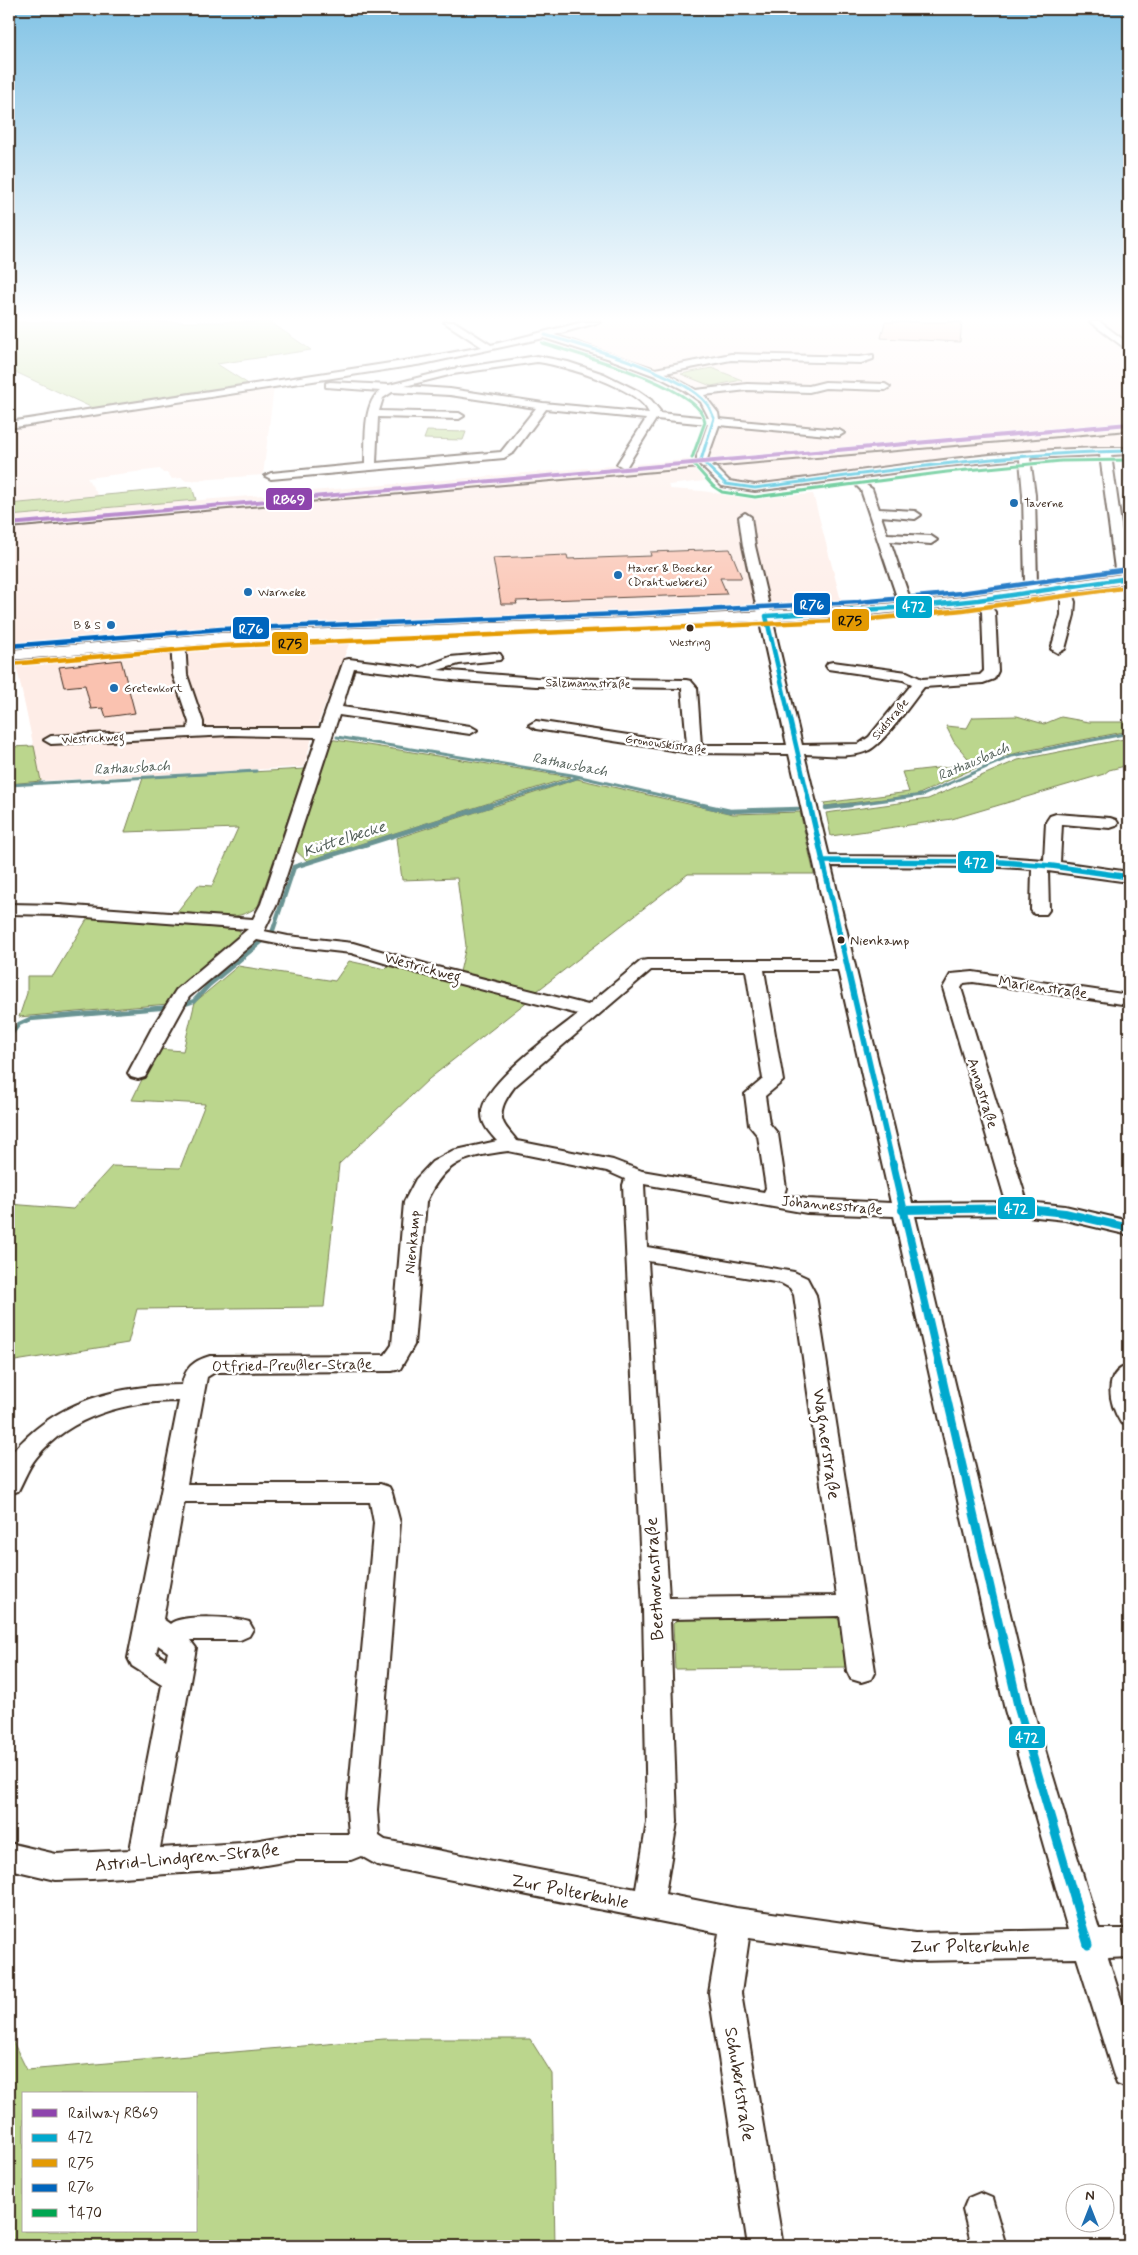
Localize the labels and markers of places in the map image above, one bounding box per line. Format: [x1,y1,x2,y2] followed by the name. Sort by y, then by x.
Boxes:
[1024,496,1064,512] place label: Taverne
[1008,497,1020,509] marker: Taverne
[628,561,713,591] place label: Haver & Boecker (Drahtweberei)
[612,569,624,581] marker: Haver & Boecker (Drahtweberei)
[258,585,307,601] place label: Warneke
[242,586,254,598] marker: Warneke
[73,618,101,634] place label: B & S
[105,619,117,631] marker: B & S
[685,623,695,633] marker: Westring
[670,636,711,651] place label: Westring
[124,681,182,697] place label: Gretenkort
[108,682,120,694] marker: Gretenkort
[850,932,909,950] place label: Nienkamp
[836,935,846,945] marker: Nienkamp

